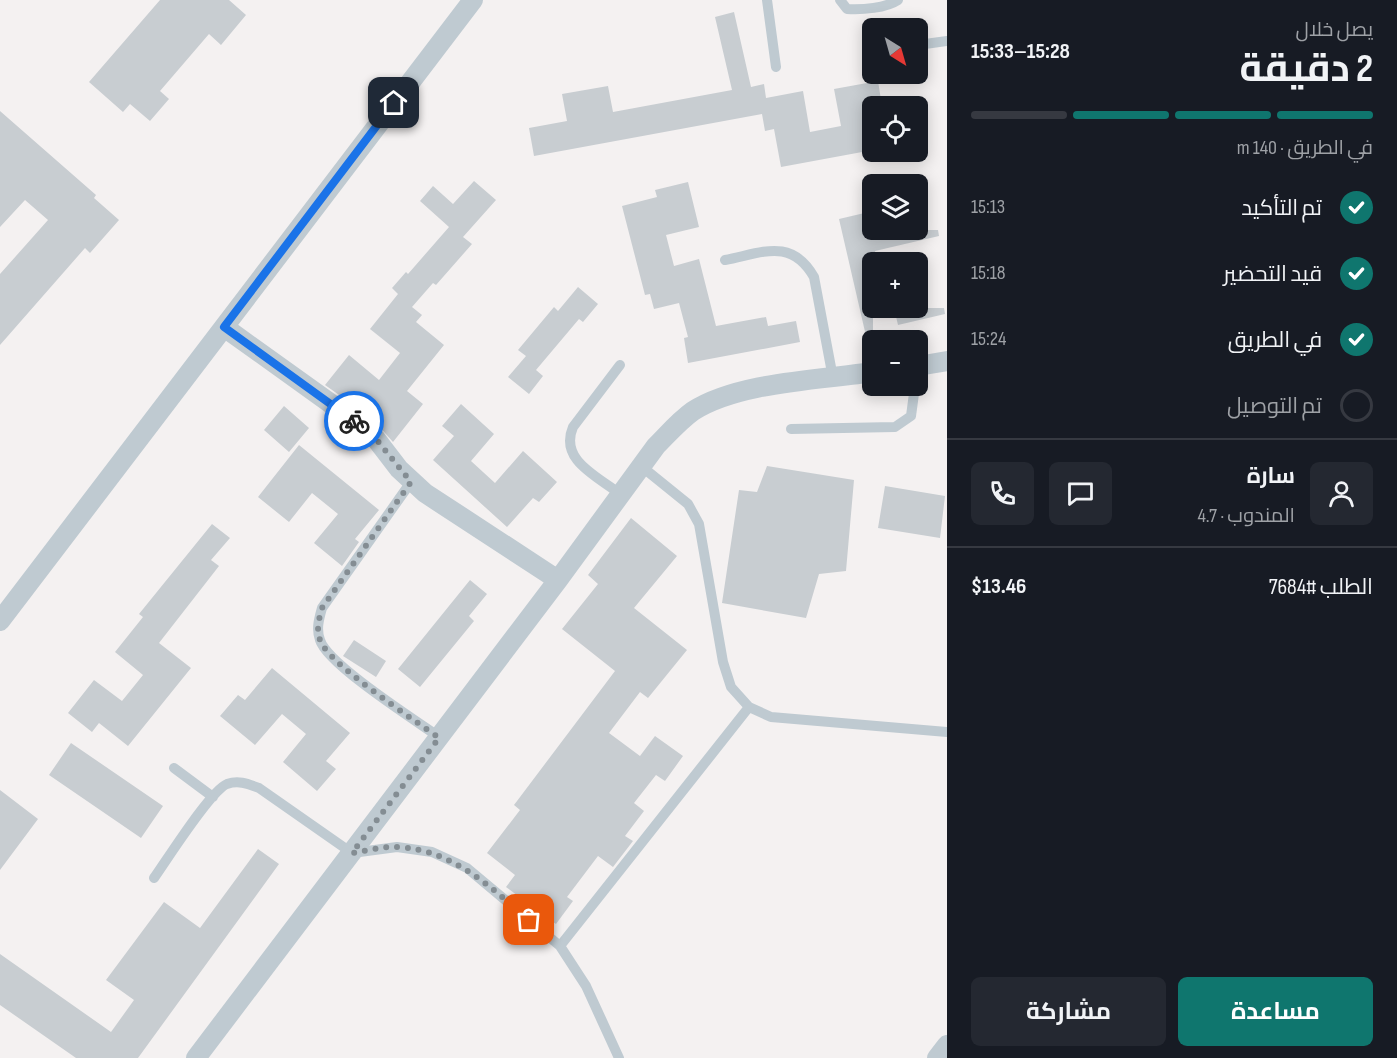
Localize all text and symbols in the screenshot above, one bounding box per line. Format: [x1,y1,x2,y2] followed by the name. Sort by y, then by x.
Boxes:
[862,18,928,84] north arrow
[862,18,928,396] map controls
[1296,18,1373,42] text: يصل خلال
[971,38,1070,65] text: 15:28–15:33
[1240,46,1373,93] text: 2 دقيقة
[368,77,419,128] pin
[377,86,410,119] icon: home
[862,96,928,162] button: locate
[1237,136,1373,160] text: في الطريق · 140 m
[862,174,928,240] button: layers
[1340,191,1373,224] icon: check
[971,195,1005,219] text: 15:13
[1241,195,1322,222] text: تم التأكيد
[862,252,928,318] button: +
[1340,257,1373,290] icon: check
[971,261,1006,285] text: 15:18
[1223,261,1322,288] text: قيد التحضير
[1340,323,1373,356] icon: check
[971,327,1006,351] text: 15:24
[1228,327,1322,354] text: في الطريق
[862,330,928,396] button: −
[324,391,384,451] courier
[1227,393,1322,420] text: تم التوصيل
[338,405,371,438] icon: bike
[971,462,1034,525] button: phone
[1049,462,1112,525] button: chat
[1310,462,1373,525] button: person
[1247,463,1295,490] text: سارة
[1197,504,1295,528] text: المندوب · 4.7
[971,573,1026,600] text: $13.46
[1269,574,1373,601] text: الطلب #7684
[503,894,554,945] pin
[512,903,545,936] icon: bag
[971,977,1166,1046] button: مشاركة
[1178,977,1373,1046] button: مساعدة

